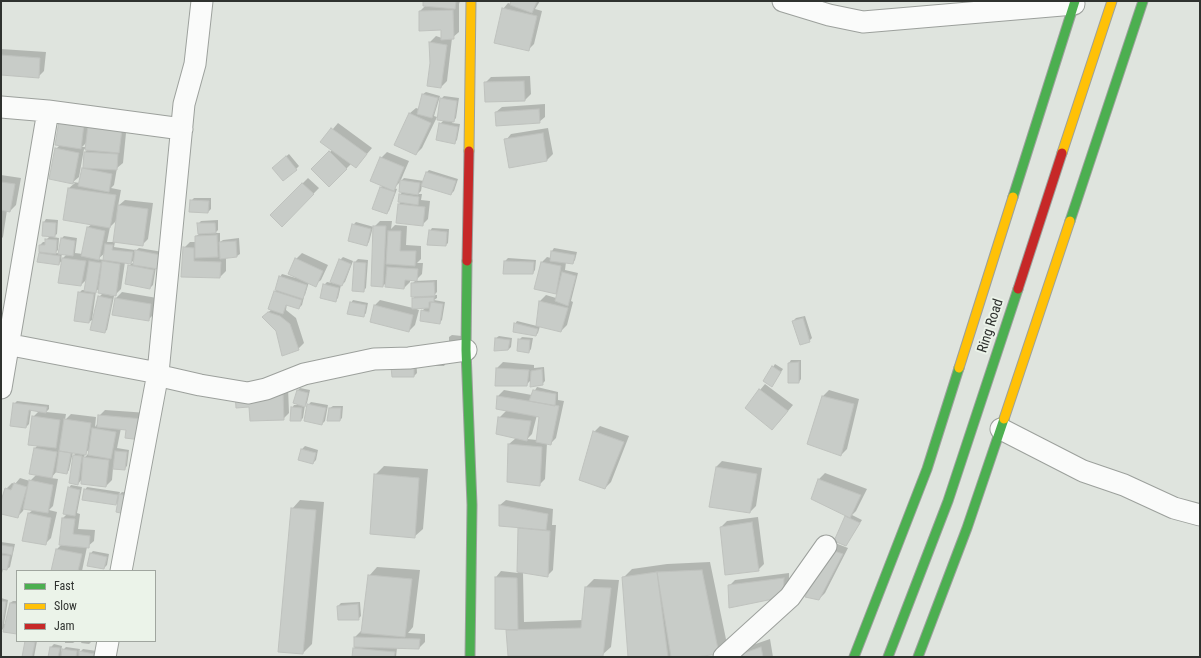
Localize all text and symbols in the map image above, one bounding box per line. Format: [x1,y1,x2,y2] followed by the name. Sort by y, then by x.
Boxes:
[974,297,1008,355] street label: Ring Road
[16,570,156,642] legend
[54,579,74,593] text: Fast
[54,599,77,613] text: Slow
[54,619,75,633] text: Jam

